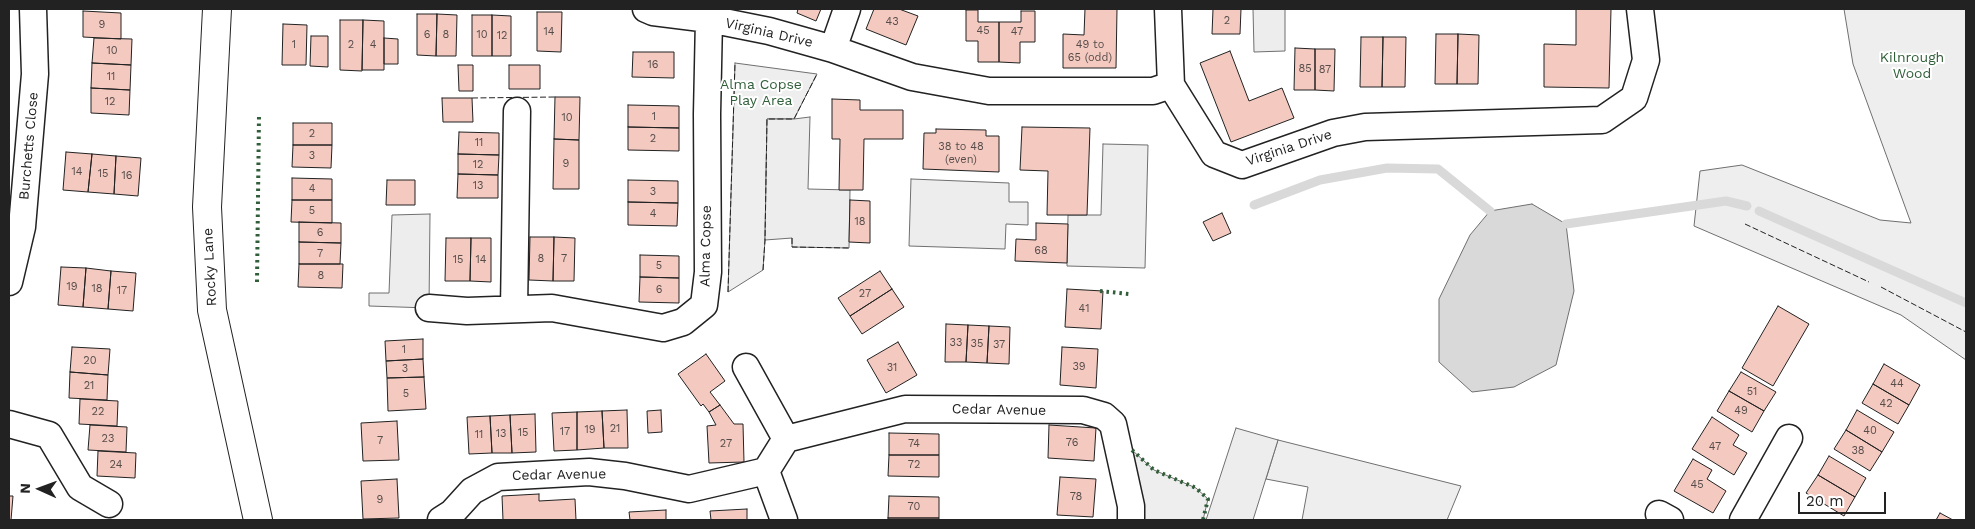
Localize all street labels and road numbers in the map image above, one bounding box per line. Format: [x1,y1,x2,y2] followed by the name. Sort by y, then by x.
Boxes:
[724,15,814,51] street label: Virginia Drive
[16,91,42,201] street label: Burchetts Close
[1244,126,1334,170] street label: Virginia Drive
[697,205,715,287] street label: Alma Copse
[200,227,220,307] street label: Rocky Lane
[952,401,1046,419] street label: Cedar Avenue
[512,466,606,484] street label: Cedar Avenue

